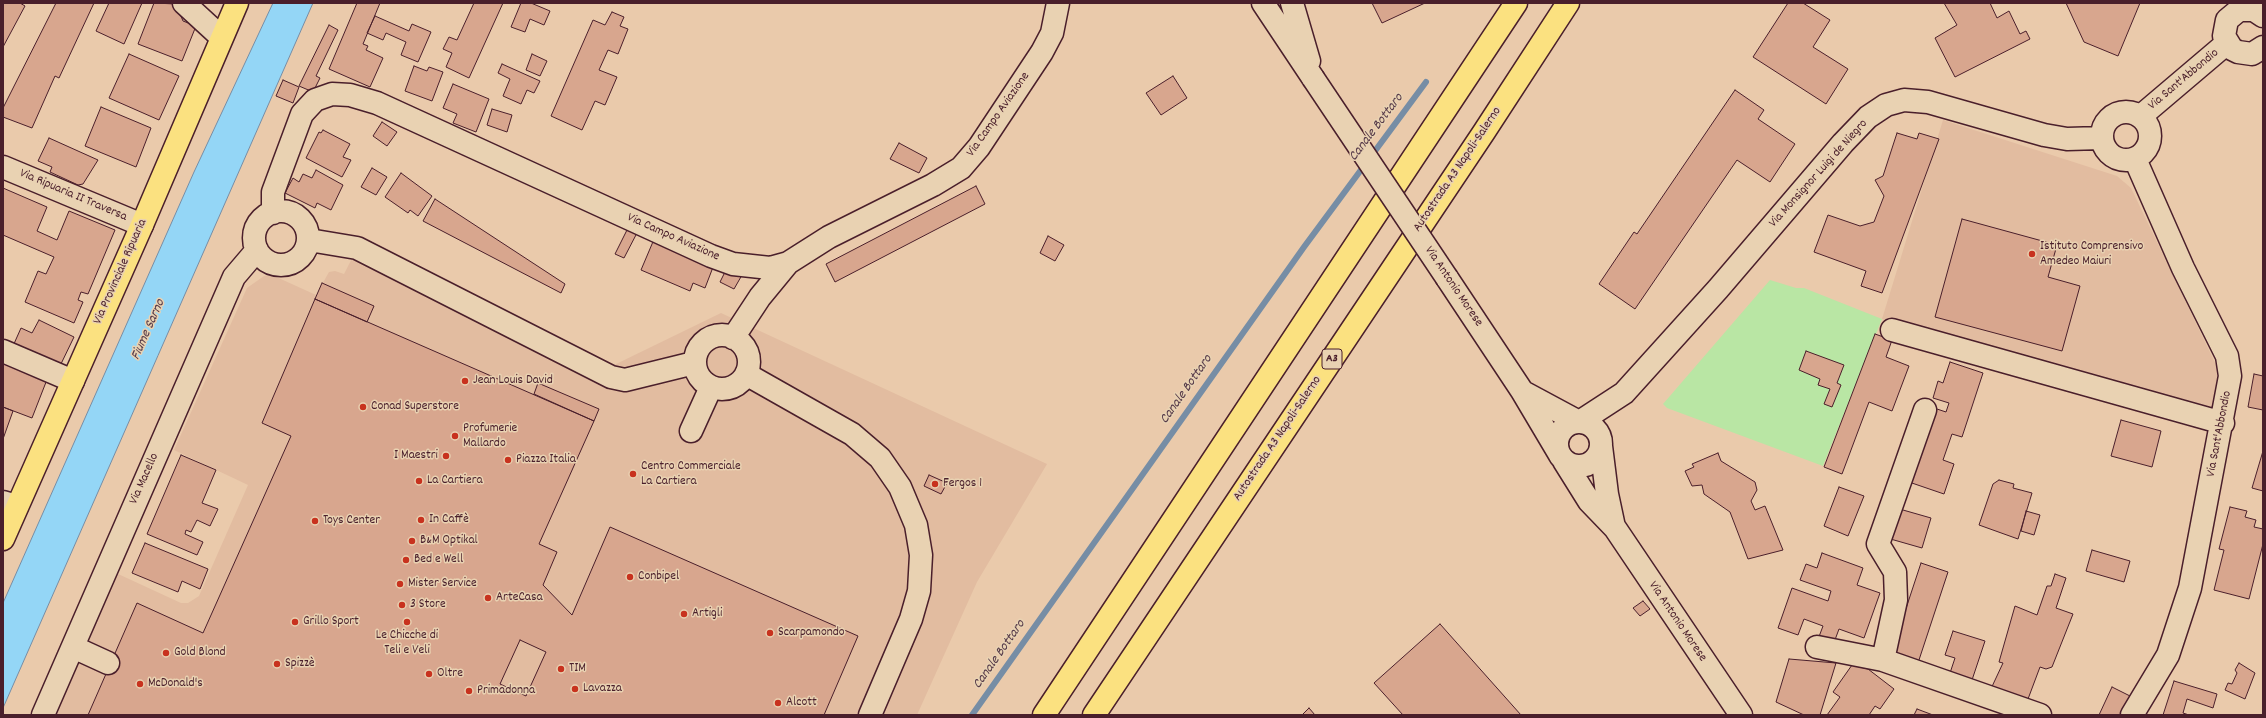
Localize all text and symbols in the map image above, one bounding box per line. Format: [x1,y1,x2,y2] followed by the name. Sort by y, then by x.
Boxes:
[2146,46,2222,114] street label: Via Sant'Abbondio
[964,70,1034,160] street label: Via Campo Aviazione
[1346,91,1408,165] water label: Canale Bottaro
[1410,105,1506,235] street label: Autostrada A3 Napoli-Salerno
[1766,117,1872,231] street label: Via Monsignor Luigi de Niegro
[17,166,129,226] street label: Via Ripuaria II Traversa
[624,211,722,265] street label: Via Campo Aviazione
[91,217,151,327] street label: Via Provinciale Ripuaria
[2040,239,2143,270] place label: Istituto Comprensivo Amedeo Maiuri
[1420,244,1486,330] street label: Via Antonio Morese
[2027,249,2037,259] marker: Istituto Comprensivo Amedeo Maiuri
[128,297,170,363] water label: Fiume Sarno
[1322,349,1342,369] road number: A3
[1157,352,1217,428] water label: Canale Bottaro
[473,373,553,389] place label: Jean Louis David
[1230,374,1326,504] street label: Autostrada A3 Napoli-Salerno
[460,376,470,386] marker: Jean Louis David
[2204,390,2236,478] street label: Via Sant'Abbondio
[371,399,459,415] place label: Conad Superstore
[358,402,368,412] marker: Conad Superstore
[463,421,517,452] place label: Profumerie Mallardo
[450,431,460,441] marker: Profumerie Mallardo
[394,448,438,464] place label: I Maestri
[127,451,163,507] street label: Via Macello
[441,451,451,461] marker: I Maestri
[516,452,576,468] place label: Piazza Italia
[503,455,513,465] marker: Piazza Italia
[641,459,741,490] place label: Centro Commerciale La Cartiera
[628,469,638,479] marker: Centro Commerciale La Cartiera
[427,473,483,489] place label: La Cartiera
[414,476,424,486] marker: La Cartiera
[943,476,982,492] place label: Fergos 1
[930,479,940,489] marker: Fergos 1
[429,512,469,528] place label: In Caffè
[323,513,380,529] place label: Toys Center
[416,515,426,525] marker: In Caffè
[310,516,320,526] marker: Toys Center
[420,533,478,549] place label: B&M Optikal
[407,536,417,546] marker: B&M Optikal
[414,552,463,568] place label: Bed e Well
[401,555,411,565] marker: Bed e Well
[638,569,679,585] place label: Conbipel
[625,572,635,582] marker: Conbipel
[408,576,477,592] place label: Mister Service
[395,579,405,589] marker: Mister Service
[1644,579,1710,665] street label: Via Antonio Morese
[496,590,543,606] place label: ArteCasa
[483,593,493,603] marker: ArteCasa
[410,597,446,613] place label: 3 Store
[397,600,407,610] marker: 3 Store
[692,606,722,622] place label: Artigli
[679,609,689,619] marker: Artigli
[303,614,359,630] place label: Grillo Sport
[290,617,300,627] marker: Grillo Sport
[402,617,412,627] marker: Le Chicche di Teli e Veli
[970,617,1030,693] water label: Canale Bottaro
[778,625,845,641] place label: Scarpamondo
[376,628,438,659] place label: Le Chicche di Teli e Veli
[765,628,775,638] marker: Scarpamondo
[174,645,226,661] place label: Gold Blond
[161,648,171,658] marker: Gold Blond
[285,656,315,672] place label: Spizzè
[272,659,282,669] marker: Spizzè
[569,661,586,677] place label: TIM
[556,664,566,674] marker: TIM
[437,666,463,682] place label: Oltre
[424,669,434,679] marker: Oltre
[148,676,203,692] place label: McDonald's
[135,679,145,689] marker: McDonald's
[583,681,622,697] place label: Lavazza
[477,683,535,699] place label: Primadonna
[570,684,580,694] marker: Lavazza
[464,686,474,696] marker: Primadonna
[786,695,817,711] place label: Alcott
[773,698,783,708] marker: Alcott

